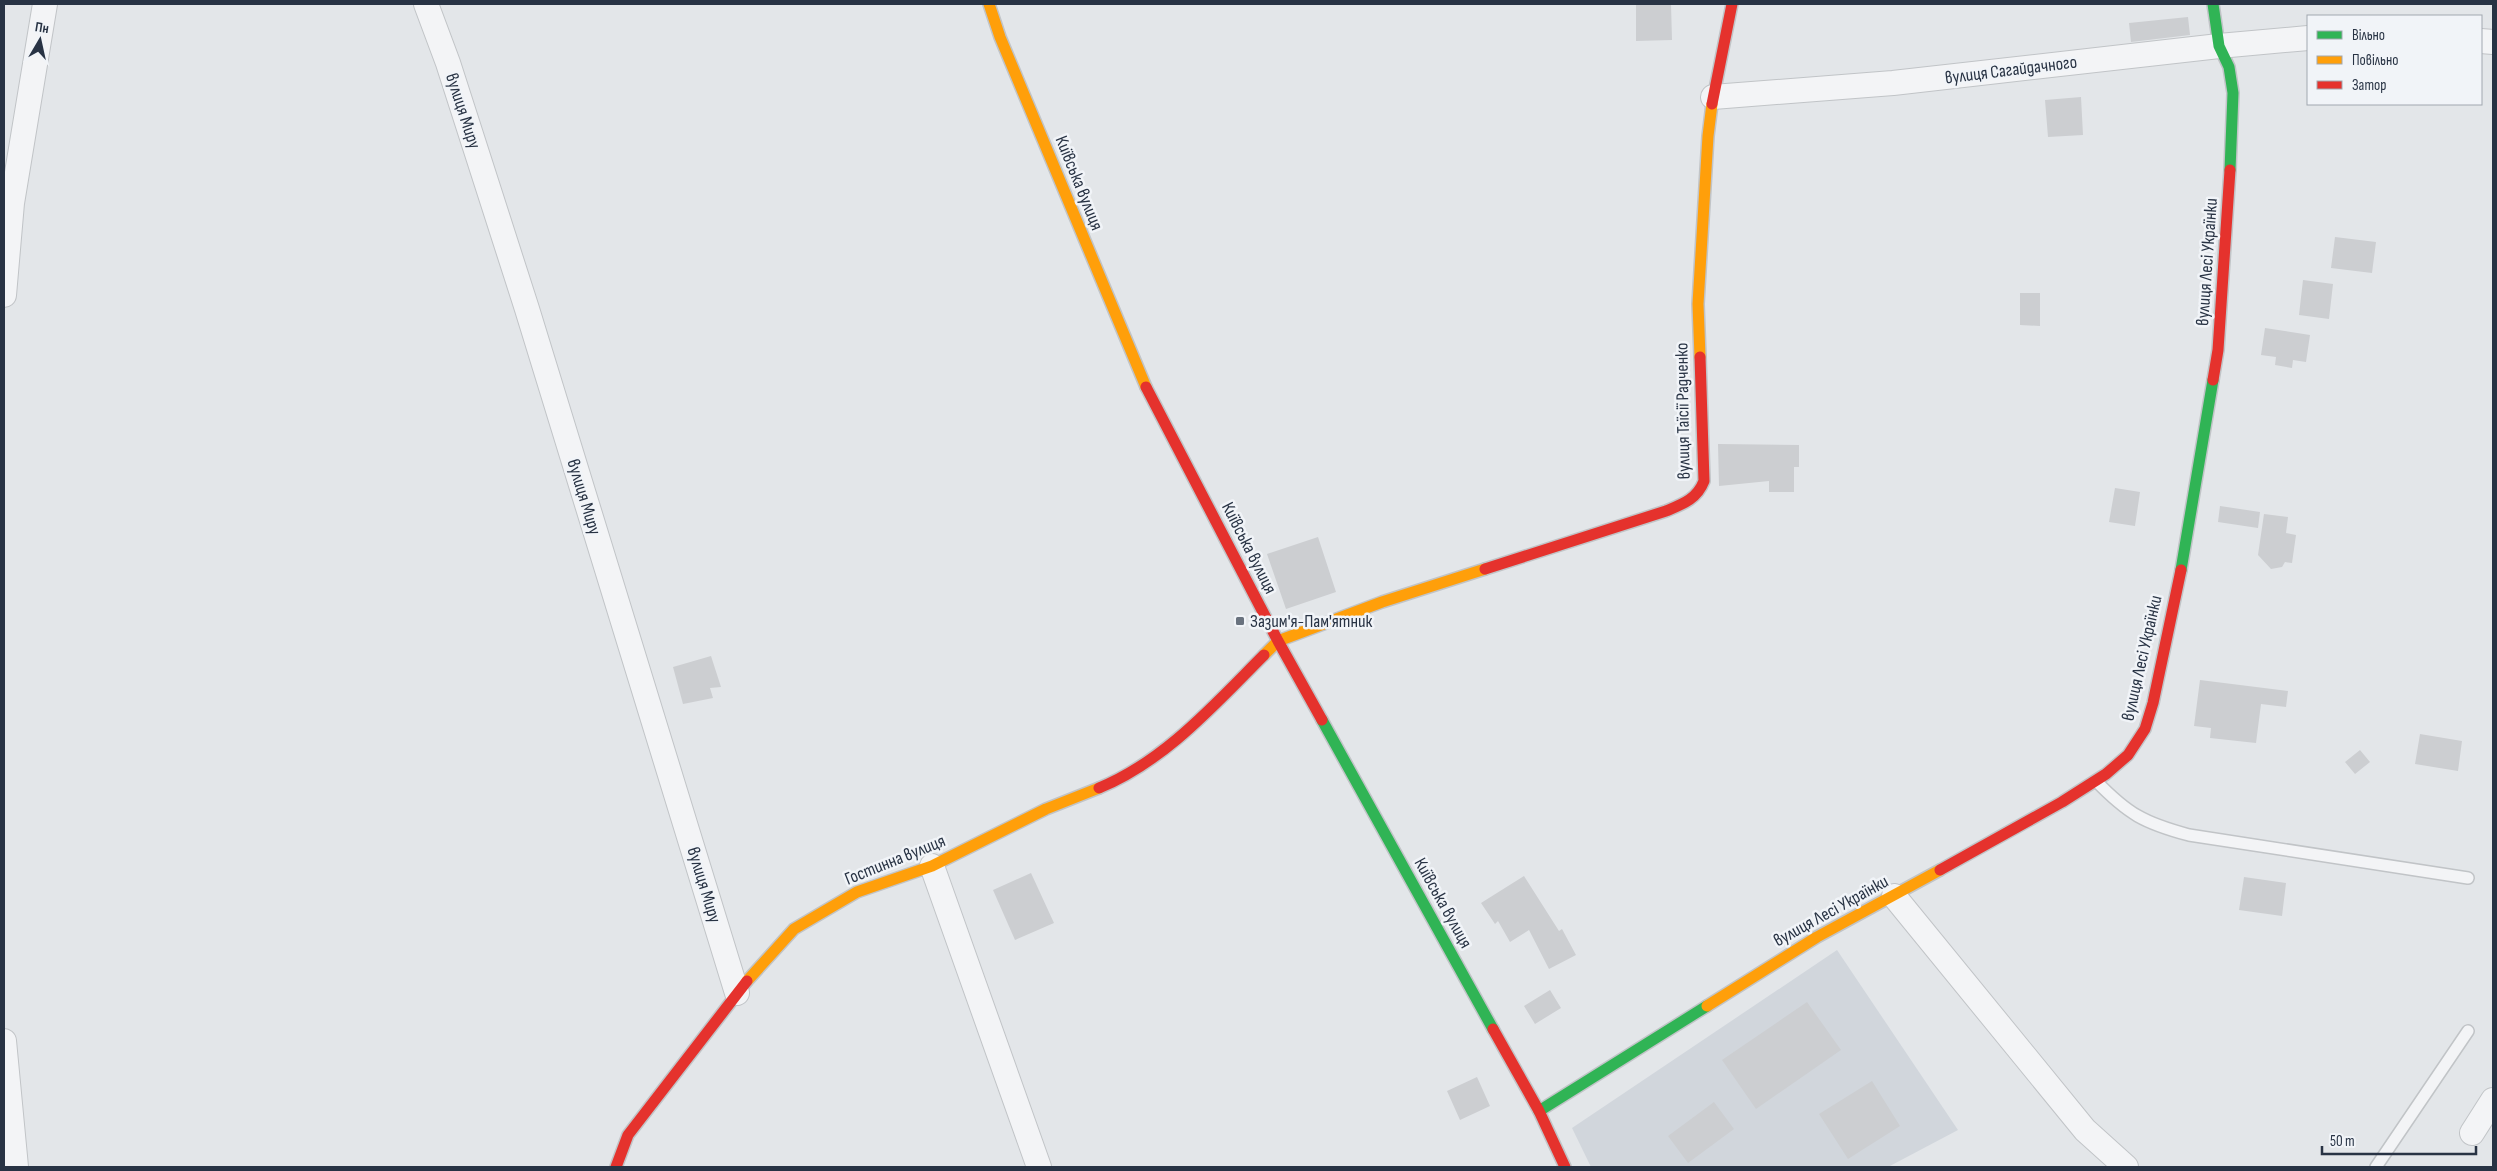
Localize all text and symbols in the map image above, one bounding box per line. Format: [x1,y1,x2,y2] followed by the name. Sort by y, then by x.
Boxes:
[15,15,65,65] north arrow
[2307,15,2482,105] legend
[34,18,50,37] text: Пн
[2352,26,2385,45] text: Вільно
[1944,51,2078,89] street label: вулиця Сагайдачного
[2352,51,2398,70] text: Повільно
[441,71,485,151] street label: вулиця Миру
[2352,76,2386,95] text: Затор
[1051,133,1107,233] street label: Київська вулиця
[2192,197,2222,327] street label: вулиця Лесі Українки
[1671,343,1695,479] street label: вулиця Таїсії Радченко
[563,457,605,537] street label: вулиця Миру
[1217,499,1281,597] street label: Київська вулиця
[2117,593,2167,723] street label: вулиця Лесі Українки
[1250,611,1372,632] place label: Зазим'я-Пам'ятник
[1234,615,1246,627] marker: Зазим'я-Пам'ятник
[842,830,948,890] street label: Гостинна вулиця
[683,845,725,925] street label: вулиця Миру
[1410,854,1476,952] street label: Київська вулиця
[1770,871,1892,951] street label: вулиця Лесі Українки
[2322,1124,2476,1156] scale bar
[2330,1132,2355,1151] text: 50 m

